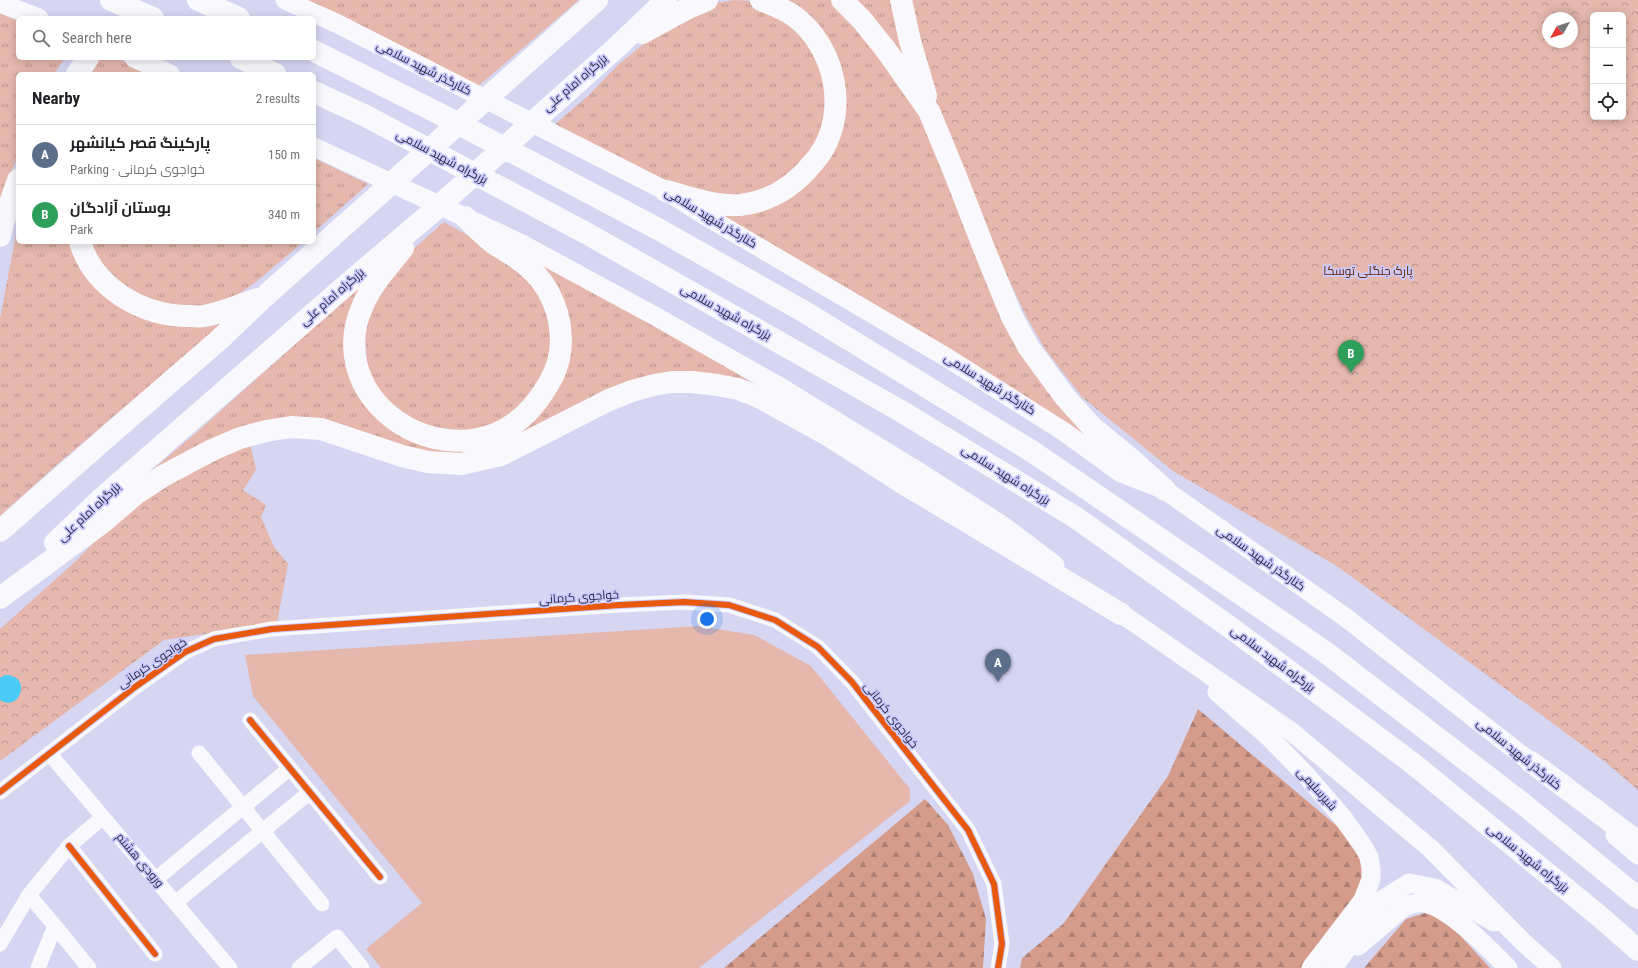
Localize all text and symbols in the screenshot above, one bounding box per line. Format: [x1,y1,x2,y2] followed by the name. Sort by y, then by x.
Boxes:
[1542,12,1578,48] north arrow
[1590,12,1626,120] map controls
[1590,12,1626,48] button: +
[16,16,316,60] search box
[30,27,52,49] icon: search
[62,29,132,47] text: Search here
[374,38,474,98] street label: کنارگذر شهید سلامی
[1590,48,1626,84] button: −
[540,51,611,116] street label: بزرگراه امام علی
[1590,84,1626,120] button: locate
[32,88,80,108] text: Nearby
[256,91,300,106] text: 2 results
[394,127,490,187] street label: بزرگراه شهید سلامی
[70,134,210,152] text: پارکینگ قصر کیانشهر
[41,147,49,162] text: A
[268,147,300,162] text: 150 m
[70,162,205,177] text: Parking · خواجوی کرمانی
[662,185,760,251] street label: کنارگذر شهید سلامی
[70,199,171,217] text: بوستان آزادگان
[41,207,49,222] text: B
[268,207,300,222] text: 340 m
[70,222,93,237] text: Park
[1323,264,1413,280] park label: پارک جنگلی توسکا
[297,265,368,330] street label: بزرگراه امام علی
[678,281,774,343] street label: بزرگراه شهید سلامی
[1338,340,1364,373] pin: B
[942,350,1038,418] street label: کنارگذر شهید سلامی
[959,442,1053,508] street label: بزرگراه شهید سلامی
[55,479,124,545] street label: بزرگراه امام علی
[1214,522,1308,594] street label: کنارگذر شهید سلامی
[539,587,619,607] street label: خواجوی کرمانی
[697,609,717,629] your location
[1228,623,1318,695] street label: بزرگراه شهید سلامی
[115,635,189,691] street label: خواجوی کرمانی
[985,649,1011,682] pin: A
[861,679,921,751] street label: خواجوی کرمانی
[1474,716,1564,792] street label: کنارگذر شهید سلامی
[1294,765,1340,813] street label: شیرسلیمی
[1484,821,1572,895] street label: بزرگراه شهید سلامی
[112,830,167,891] street label: ورودی هشتم

